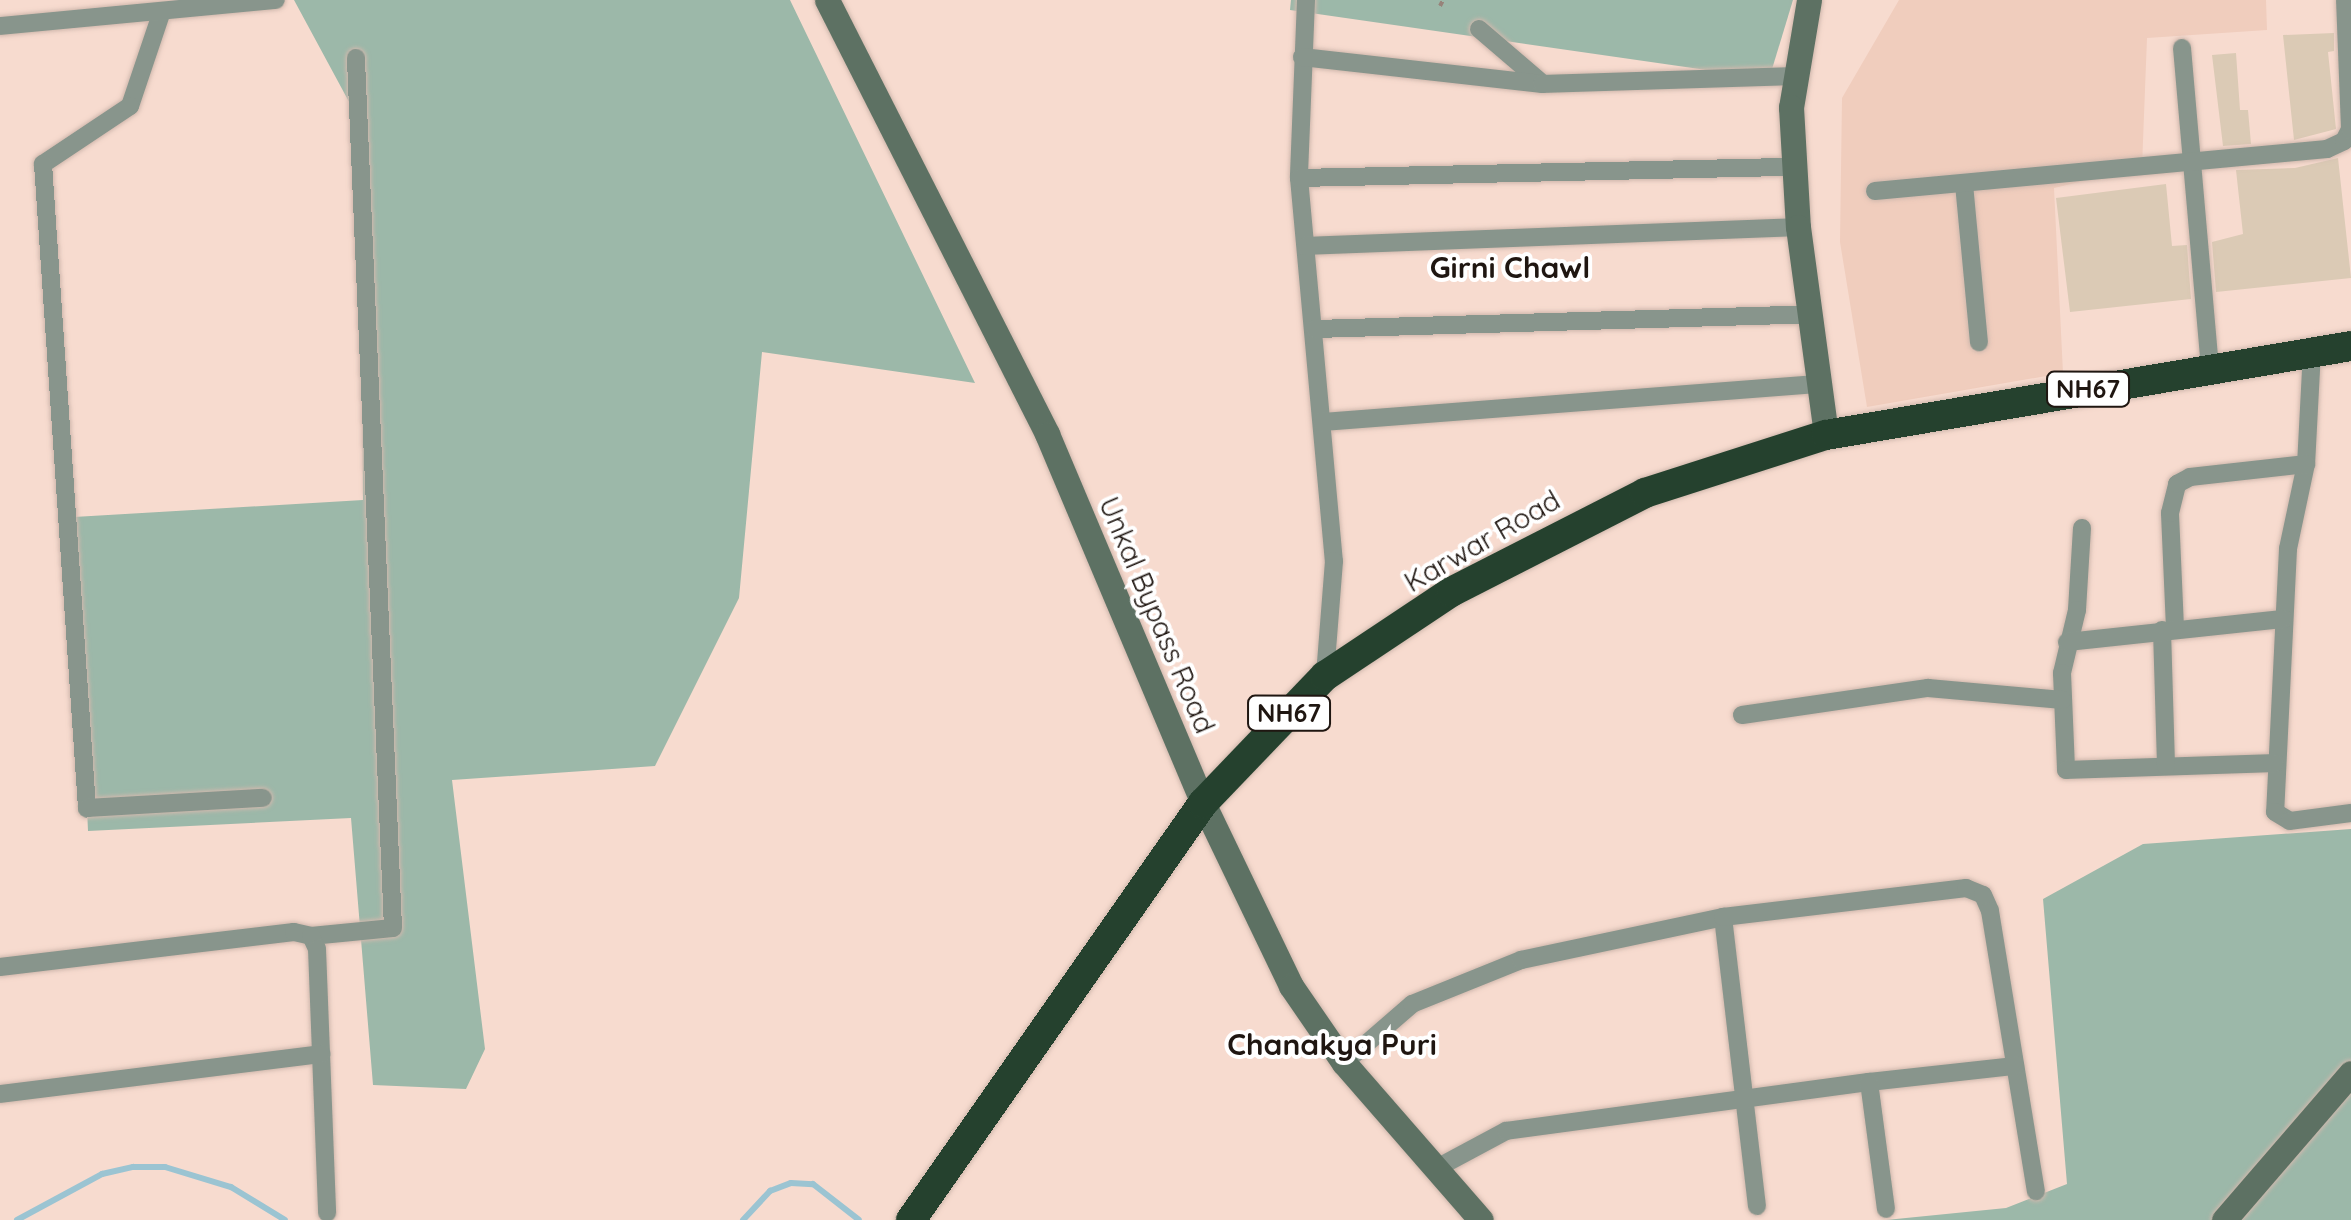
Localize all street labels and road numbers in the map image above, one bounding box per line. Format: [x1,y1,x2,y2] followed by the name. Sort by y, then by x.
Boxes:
[2046,369,2130,409] road number: NH67
[1398,483,1566,599] street label: Karwar Road
[1092,492,1222,738] street label: Unkal Bypass Road
[1246,693,1332,733] road number: NH67

